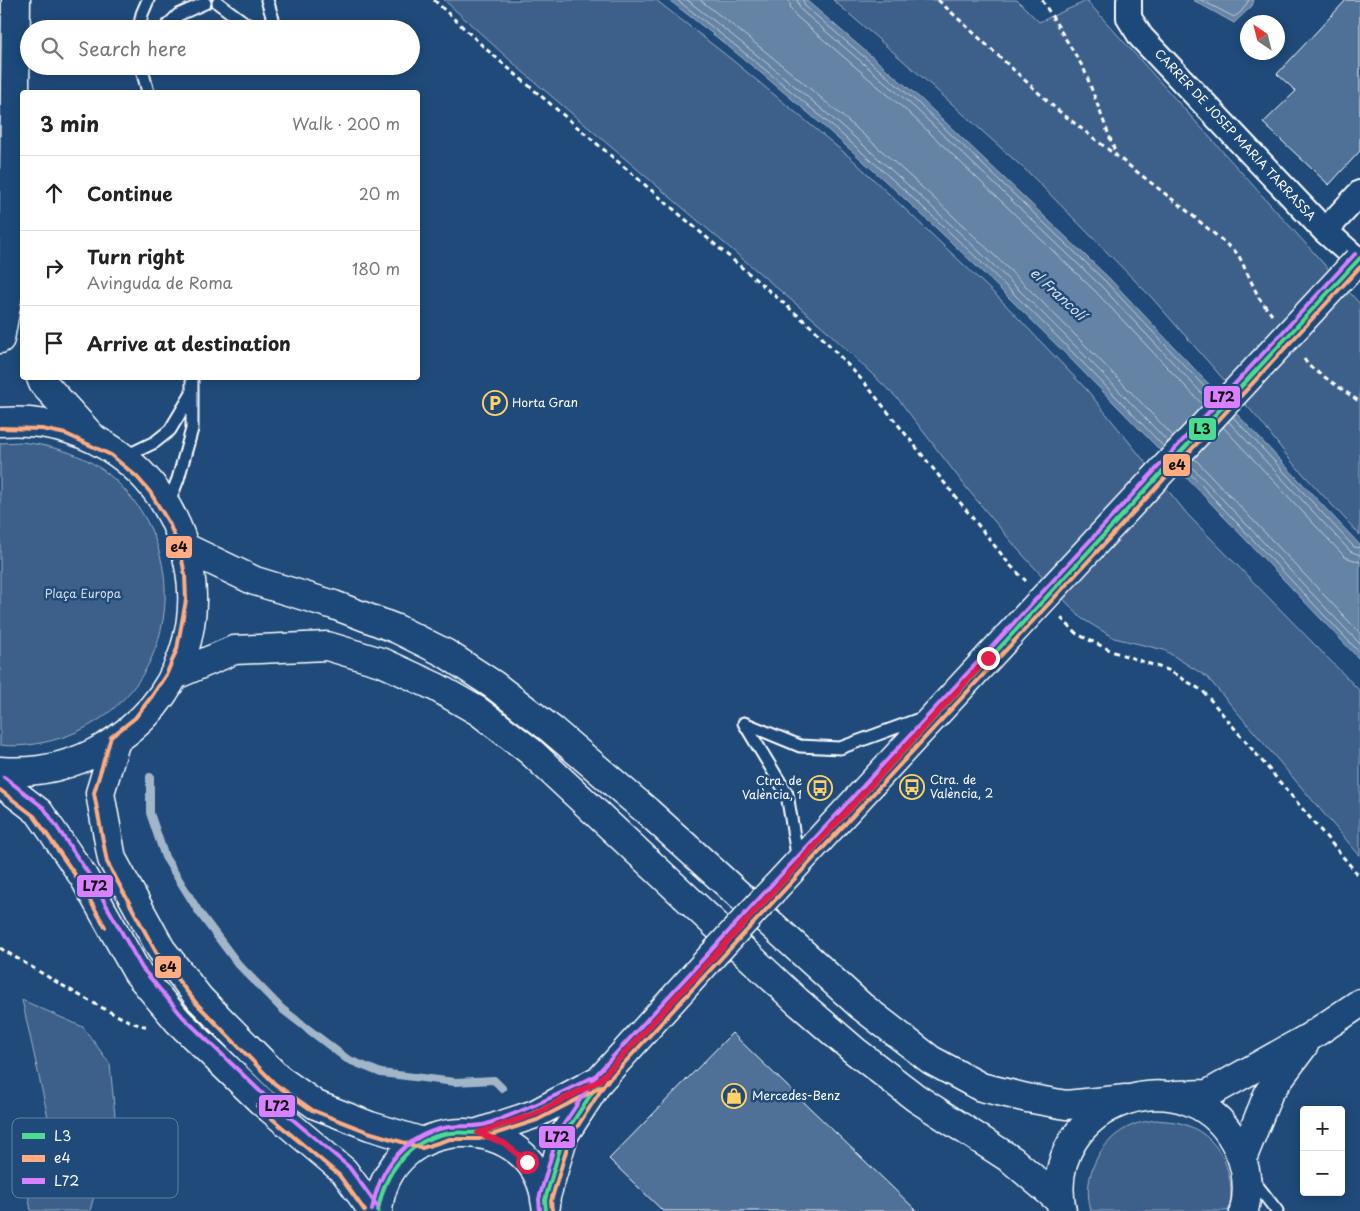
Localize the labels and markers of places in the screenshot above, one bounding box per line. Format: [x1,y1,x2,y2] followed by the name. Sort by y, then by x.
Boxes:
[482,390,508,416] parking icon: Horta Gran
[512,393,578,411] place label: Horta Gran
[930,770,993,802] place label: Ctra. de València, 2
[742,771,802,803] place label: Ctra. de València, 1
[899,774,925,800] bus stop icon: Ctra. de València, 2
[807,775,833,801] bus stop icon: Ctra. de València, 1
[721,1083,747,1109] shop icon: Mercedes-Benz
[752,1086,840,1104] place label: Mercedes-Benz

